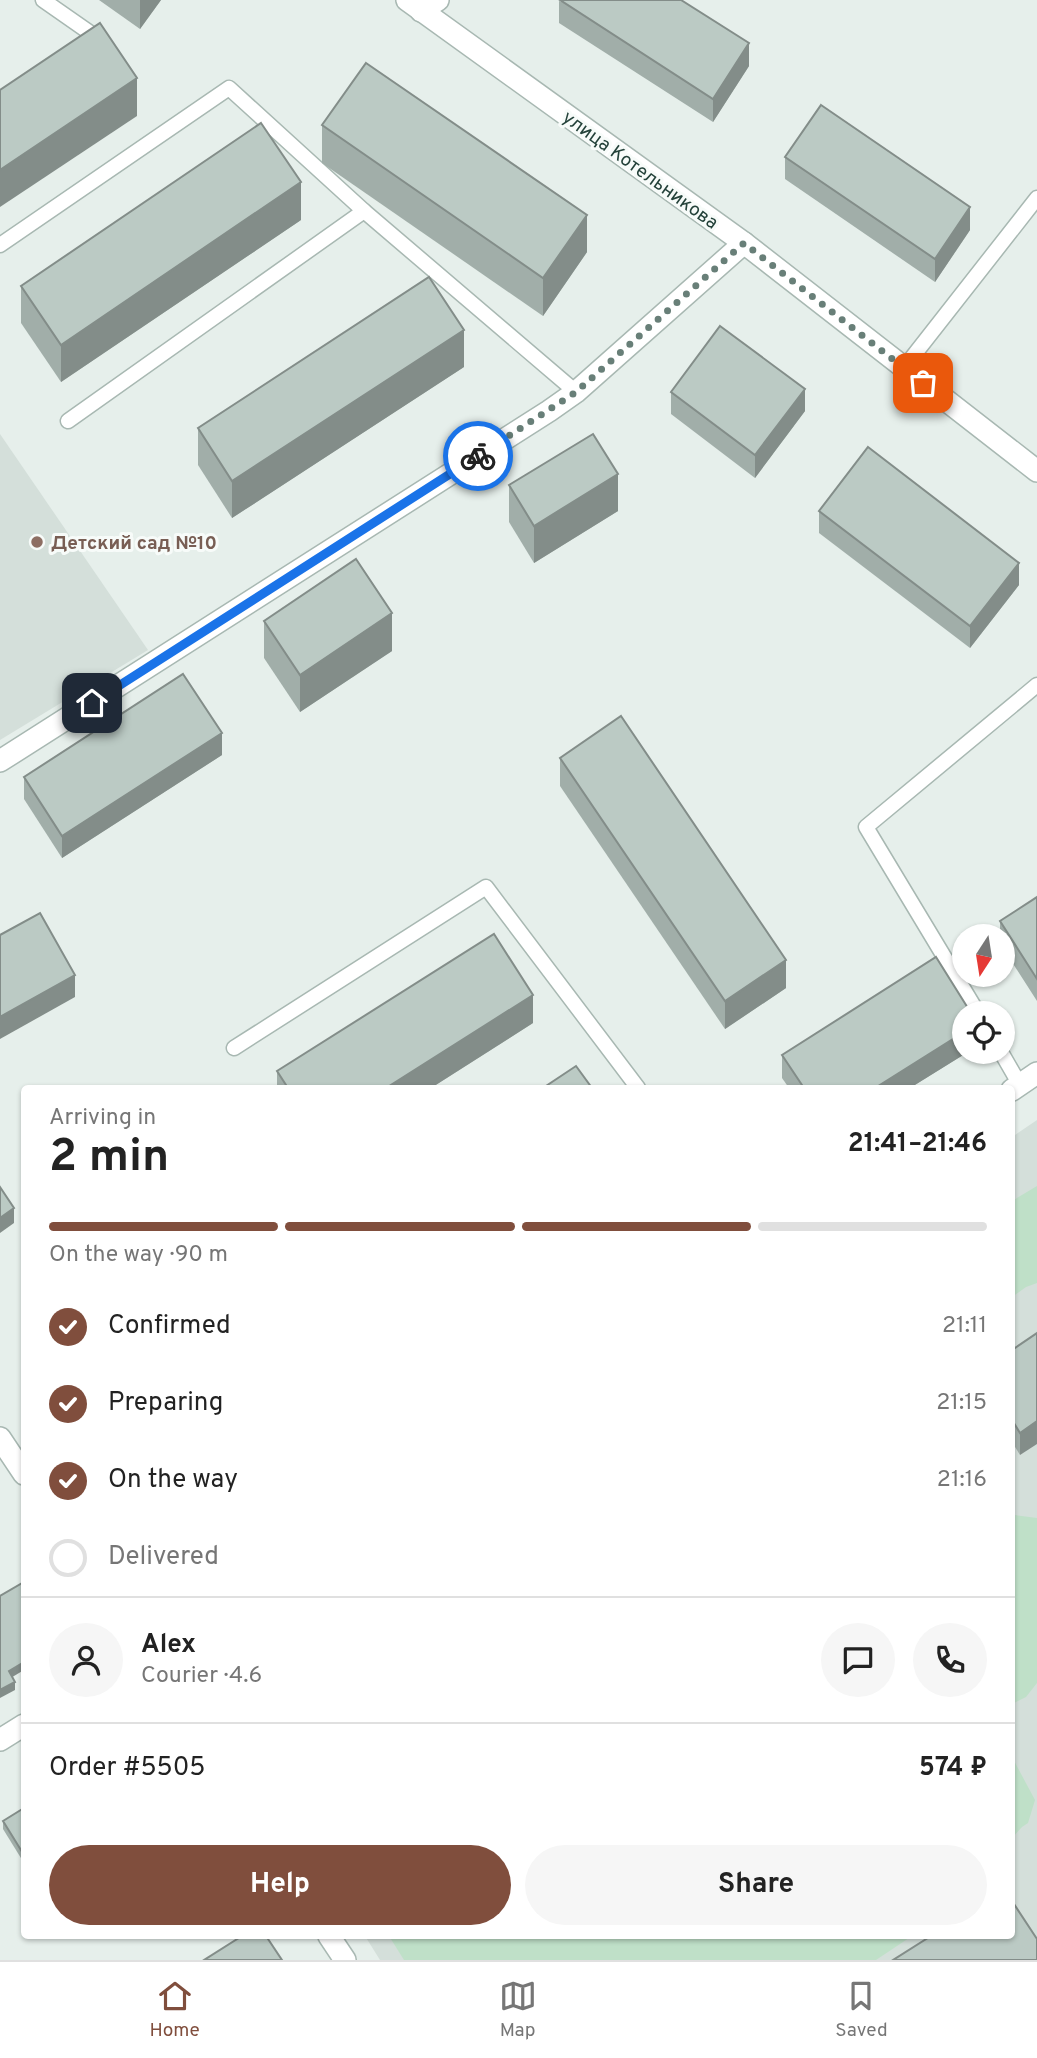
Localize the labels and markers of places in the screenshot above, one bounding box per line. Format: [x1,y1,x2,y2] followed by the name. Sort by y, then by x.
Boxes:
[893,353,953,413] pin
[51,532,217,556] place label: Детский сад №10
[29,534,45,550] marker: Детский сад №10
[62,673,122,733] pin

